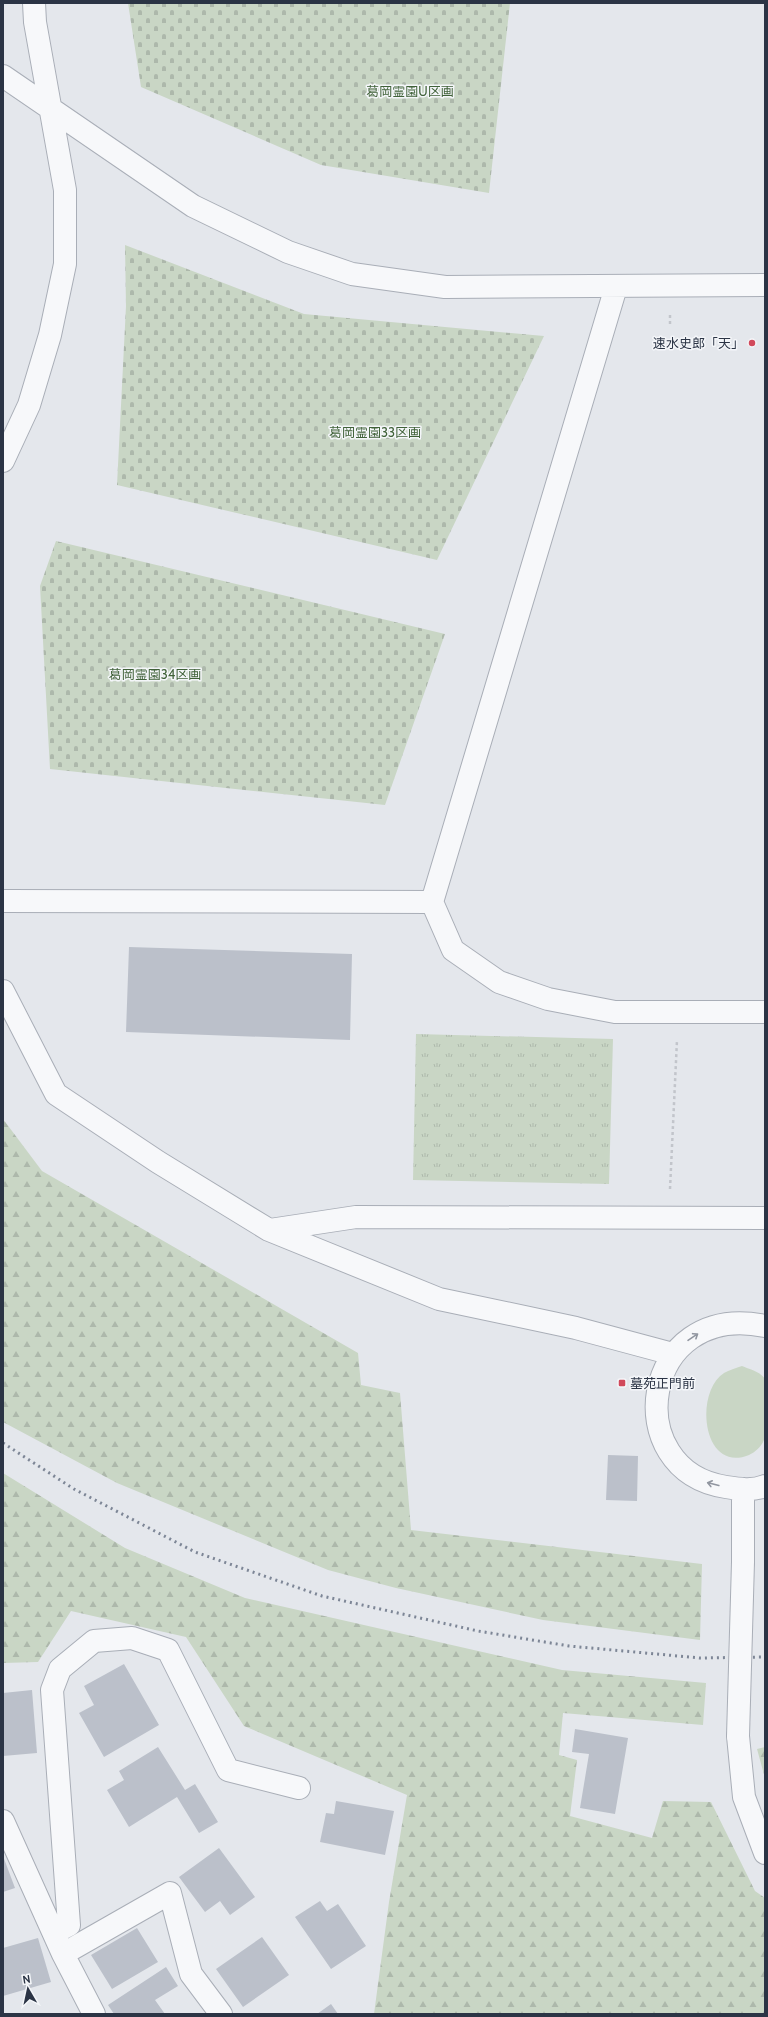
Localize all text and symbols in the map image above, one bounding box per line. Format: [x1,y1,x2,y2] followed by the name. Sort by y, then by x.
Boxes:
[366,83,454,99] park label: 葛岡霊園U区画
[653,335,744,351] place label: 速水史郎「天」
[747,338,757,348] marker: 速水史郎「天」
[329,424,421,440] park label: 葛岡霊園33区画
[109,666,201,682] park label: 葛岡霊園34区画
[687,1333,698,1341] one-way arrow
[630,1375,695,1391] place label: 墓苑正門前
[617,1378,627,1388] marker: 墓苑正門前
[707,1480,720,1488] one-way arrow
[8,1969,48,2009] north arrow
[21,1972,31,1987] text: N

